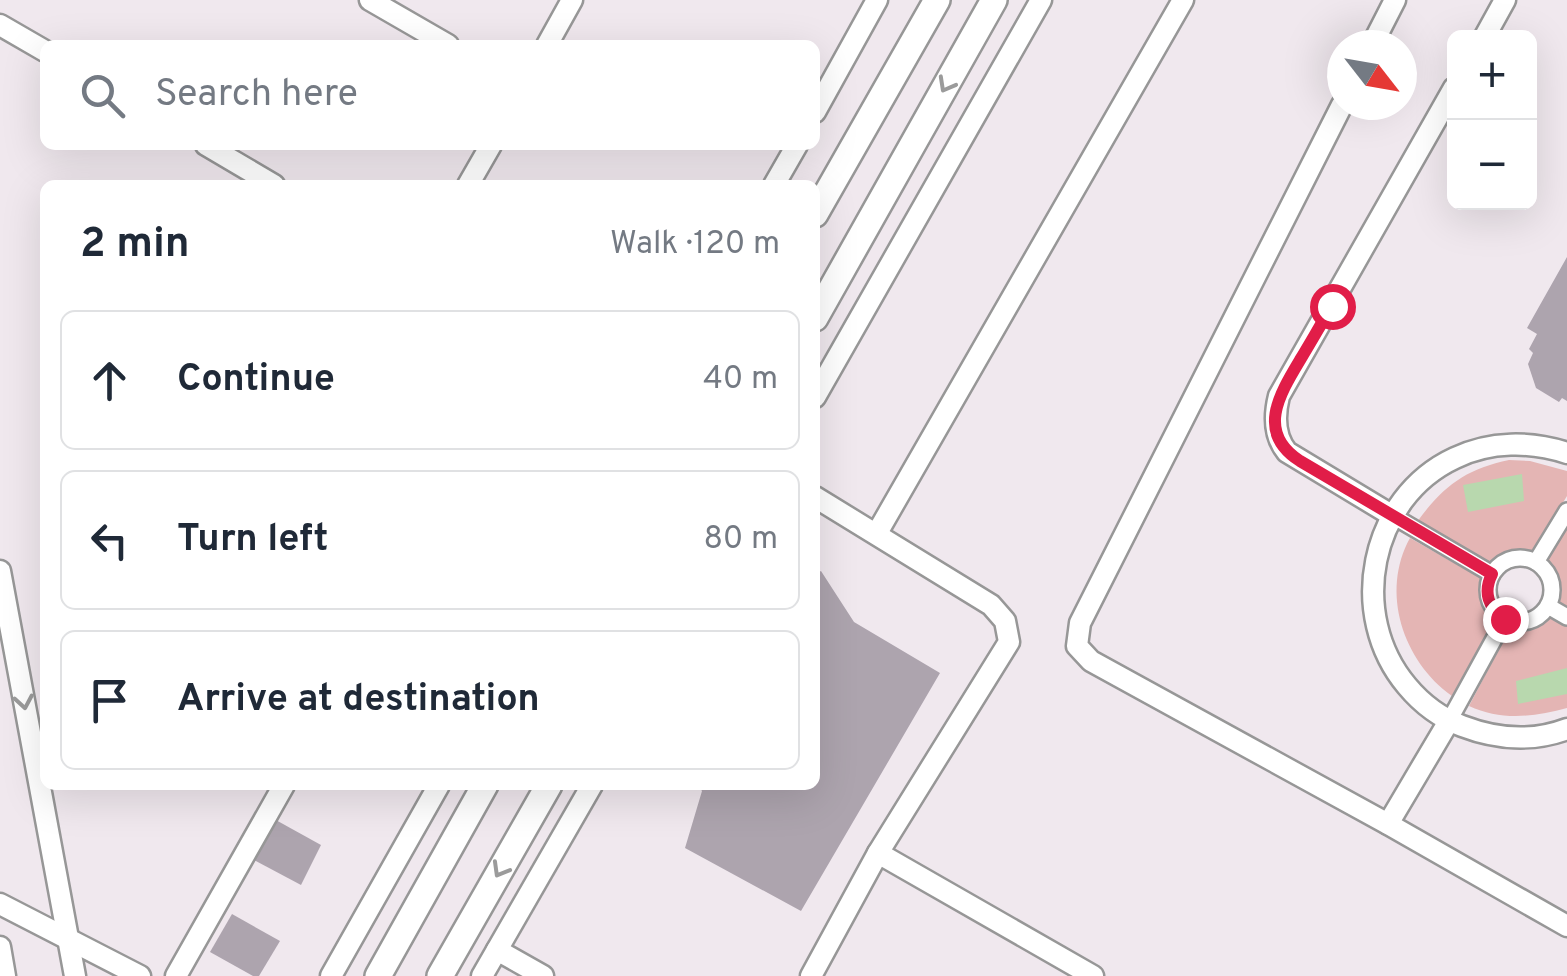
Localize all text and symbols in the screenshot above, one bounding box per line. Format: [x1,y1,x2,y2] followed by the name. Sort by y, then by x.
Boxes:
[1327,30,1417,120] north arrow
[1447,30,1537,210] map controls
[1447,30,1537,120] button: +
[40,40,820,150] search box
[75,68,130,123] icon: search
[155,71,358,120] text: Search here
[938,74,958,92] one-way arrow
[1447,120,1537,210] button: −
[80,219,190,272] text: 2 min
[610,225,780,265] text: Walk · 120 m
[1310,284,1356,330] route start
[82,353,137,408] icon: ahead
[177,356,335,405] text: Continue
[703,360,778,400] text: 40 m
[82,513,137,568] icon: left
[177,516,329,565] text: Turn left
[704,520,778,560] text: 80 m
[1483,597,1529,643] route end
[82,673,137,728] icon: arrive
[177,676,540,725] text: Arrive at destination
[13,693,34,710] one-way arrow
[493,859,513,877] one-way arrow

